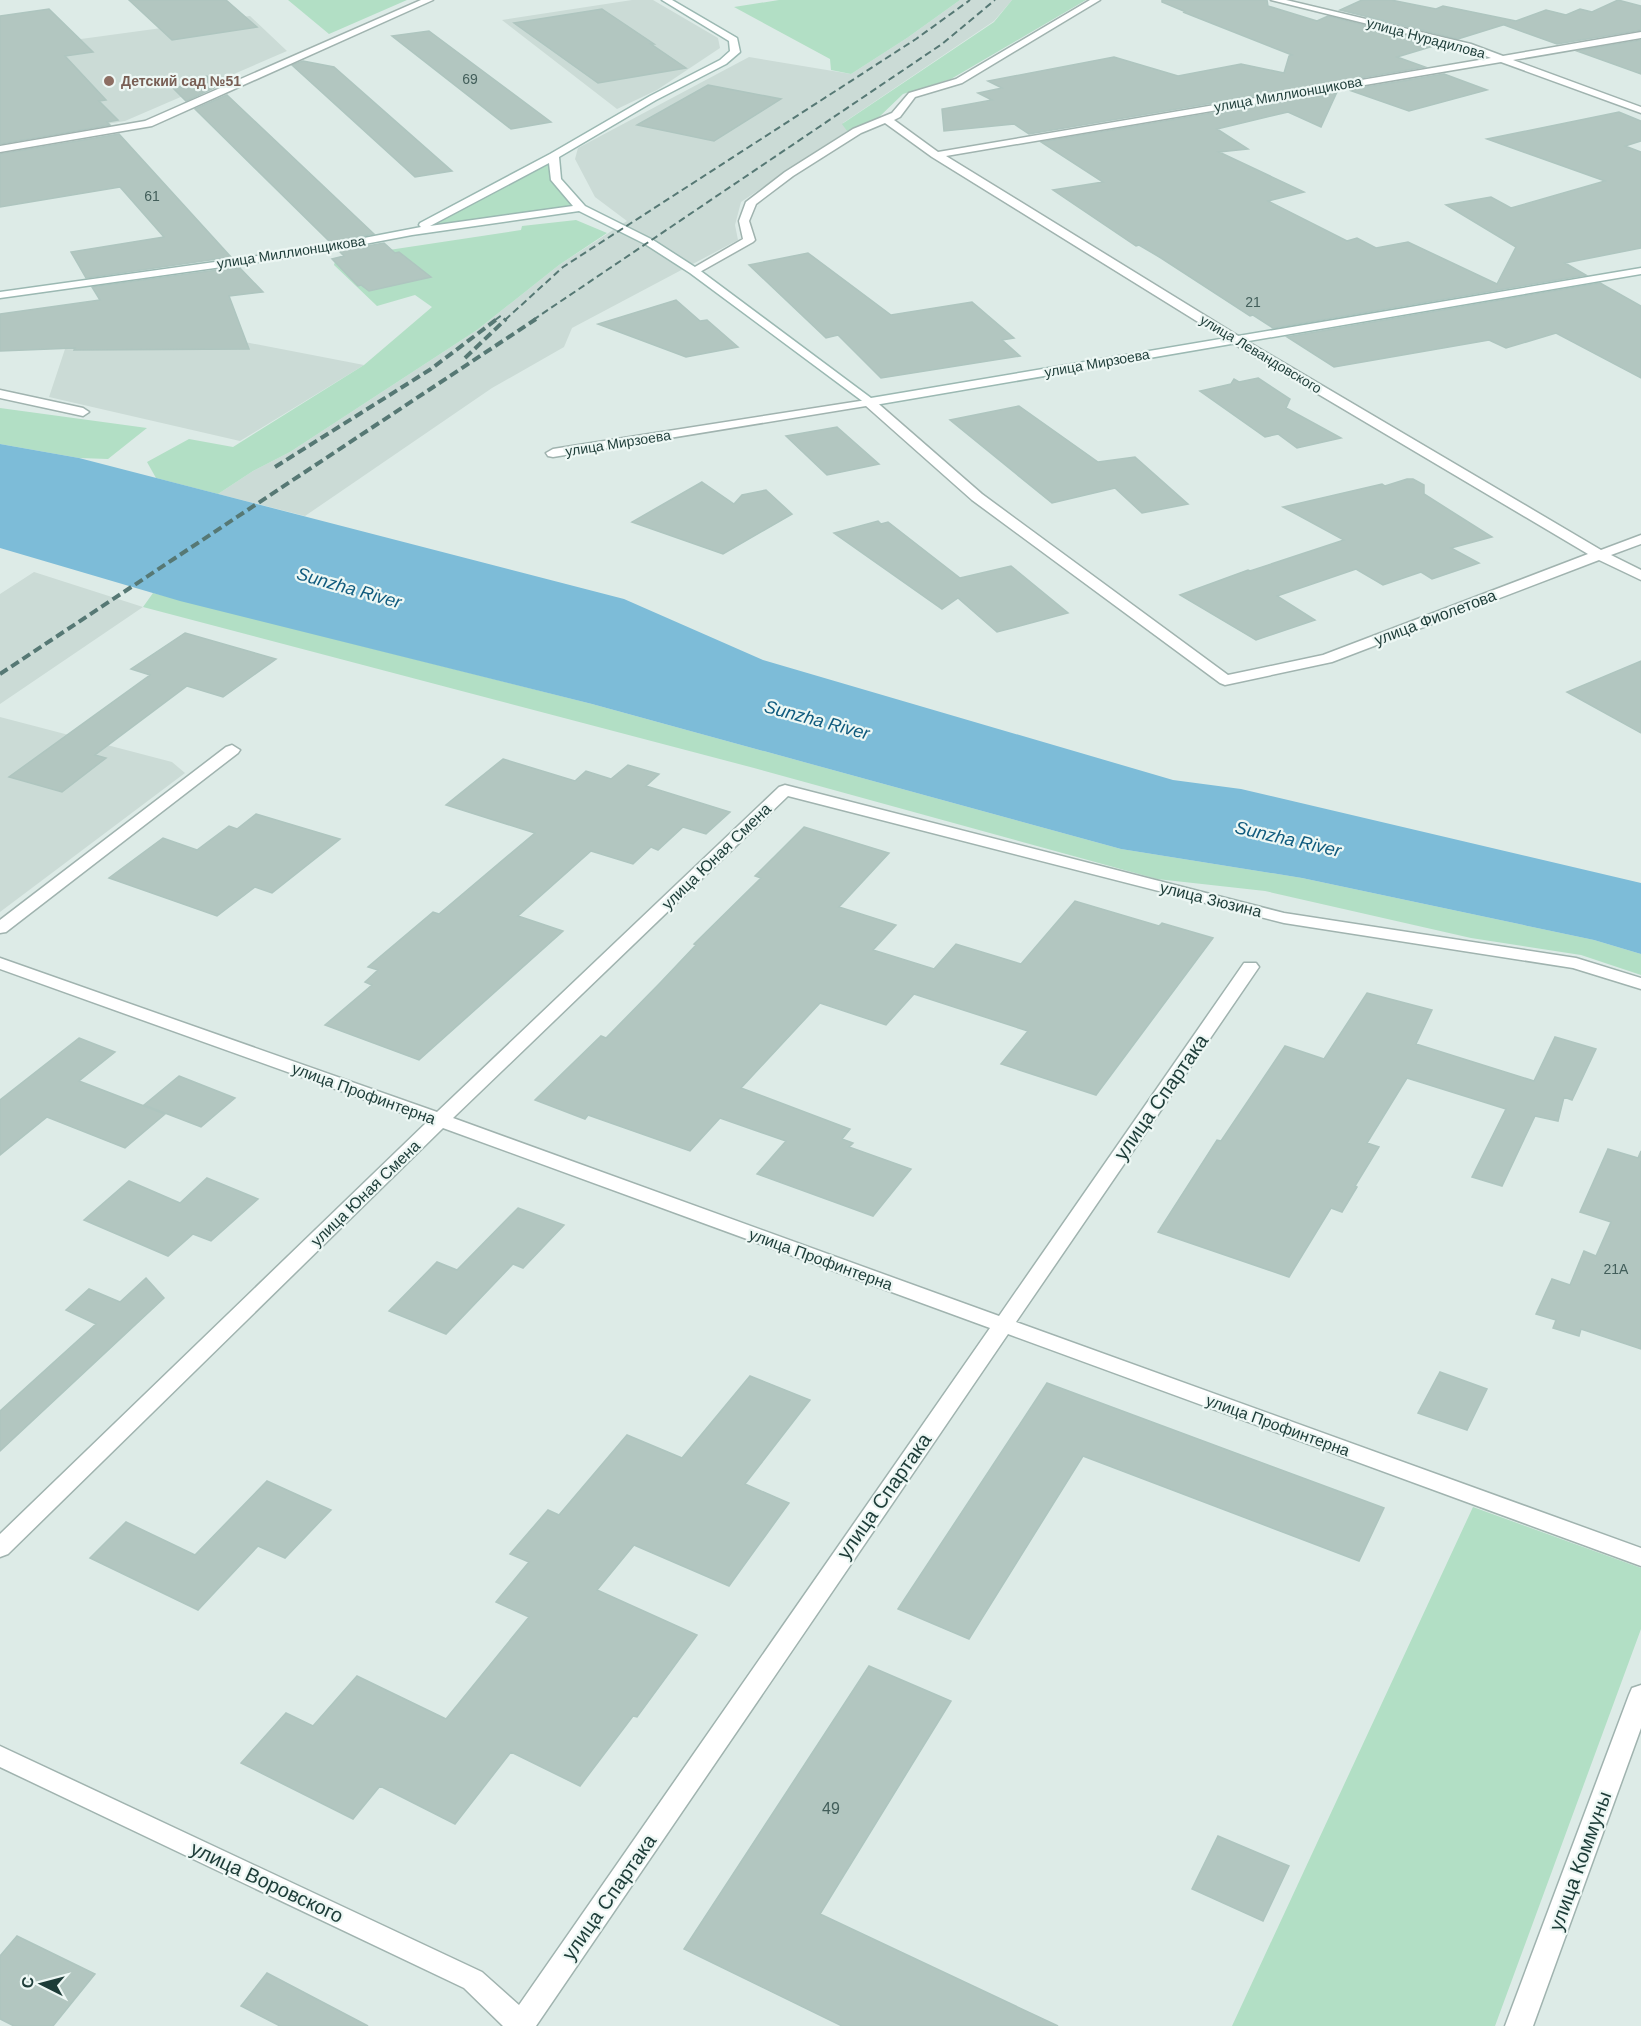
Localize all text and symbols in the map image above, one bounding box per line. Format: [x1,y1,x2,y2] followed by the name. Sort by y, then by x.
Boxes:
[1365,14,1487,62] street label: улица Нурадилова
[462,71,478,87] house number: 69
[121,73,241,89] place label: Детский сад №51
[1213,73,1363,115] street label: улица Миллионщикова
[102,74,116,88] marker: Детский сад №51
[144,188,160,204] house number: 61
[216,232,367,272] street label: улица Миллионщикова
[1245,294,1261,310] house number: 21
[1197,311,1325,397] street label: улица Левандовского
[1043,346,1151,380] street label: улица Мирзоева
[564,427,672,459] street label: улица Мирзоева
[294,563,405,613] water label: Sunzha River
[1372,586,1499,649] street label: улица Фиолетова
[762,696,873,744] water label: Sunzha River
[658,800,774,913] street label: улица Юная Смена
[1233,817,1344,861] water label: Sunzha River
[1158,879,1264,920] street label: улица Зюзина
[1110,1029,1213,1164] street label: улица Спартака
[290,1060,438,1127] street label: улица Профинтерна
[307,1137,423,1250] street label: улица Юная Смена
[747,1226,895,1293] street label: улица Профинтерна
[1604,1261,1629,1277] house number: 21А
[1204,1392,1352,1459] street label: улица Профинтерна
[833,1428,936,1563] street label: улица Спартака
[1545,1788,1615,1934] street label: улица Коммуны
[822,1800,840,1817] house number: 49
[558,1829,661,1964] street label: улица Спартака
[187,1837,347,1927] street label: улица Воровского
[12,1954,72,2014] north arrow
[19,1975,37,1989] text: С

